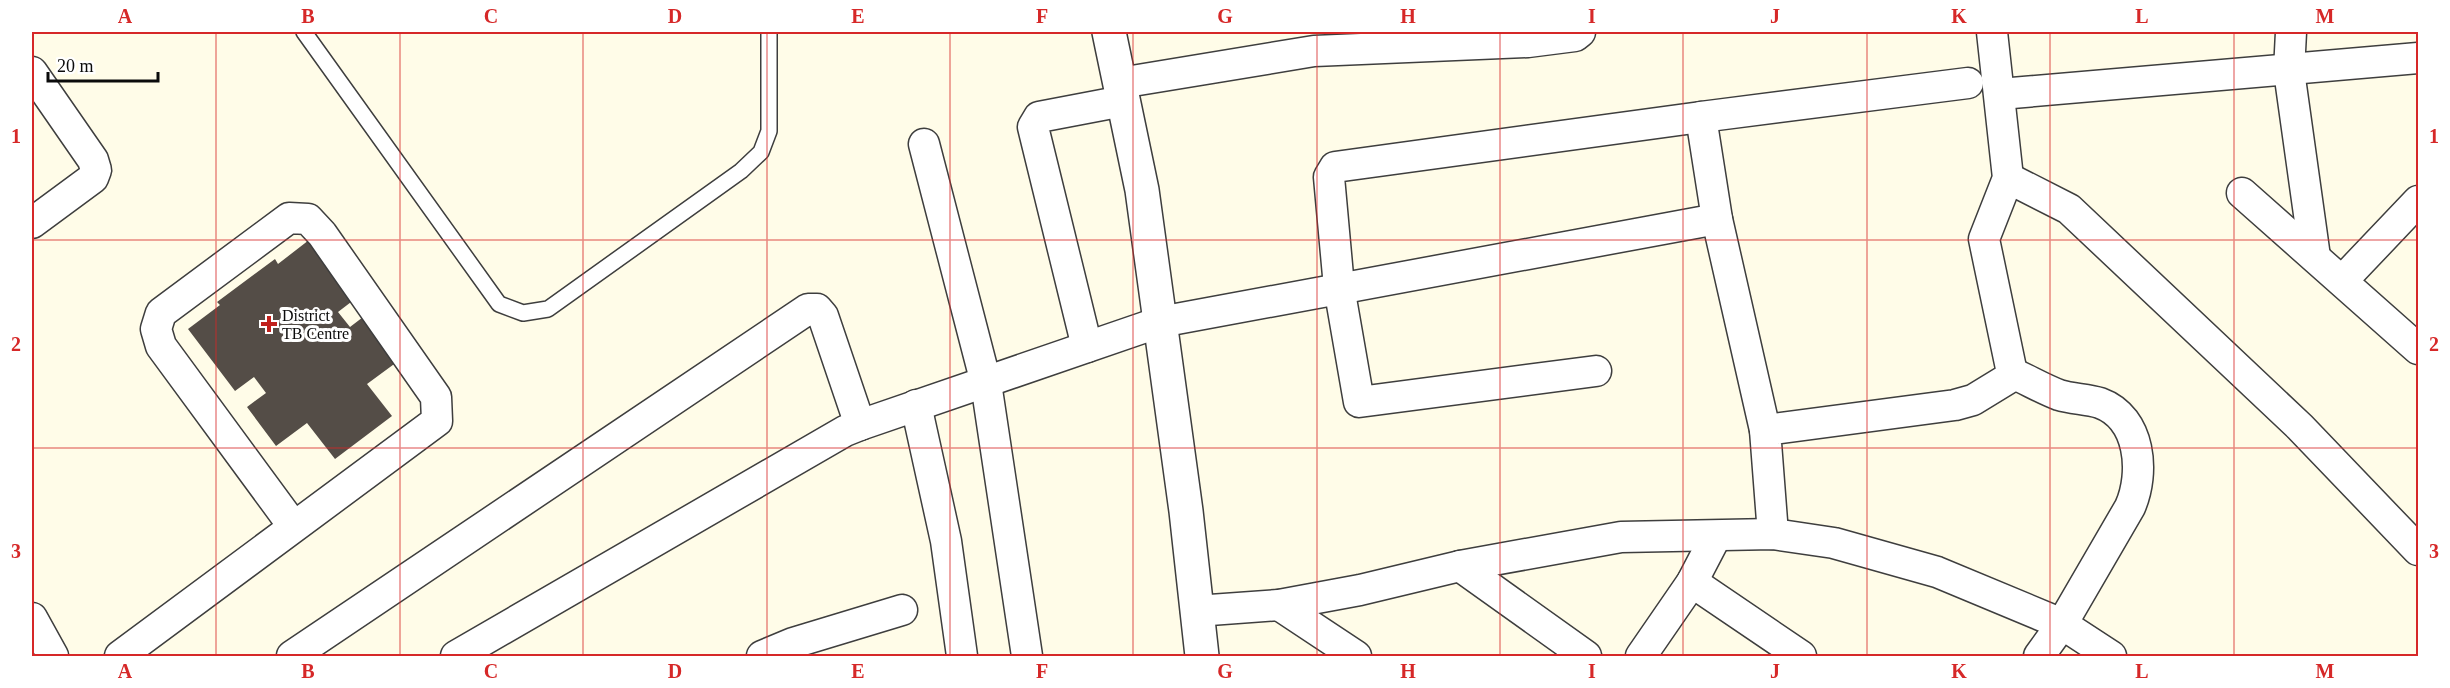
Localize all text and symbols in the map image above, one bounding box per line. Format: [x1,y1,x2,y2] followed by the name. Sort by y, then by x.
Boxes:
[118,5,133,27] text: A
[301,5,315,27] text: B
[484,5,498,27] text: C
[668,5,682,27] text: D
[851,5,865,27] text: E
[1036,5,1048,27] text: F
[1217,5,1233,27] text: G
[1400,5,1416,27] text: H
[1588,5,1596,27] text: I
[1770,5,1780,27] text: J
[1951,5,1967,27] text: K
[2135,5,2149,27] text: L
[2316,5,2335,27] text: M
[48,45,158,83] scale bar
[57,56,94,76] text: 20 m
[11,125,21,147] text: 1
[2429,125,2439,147] text: 1
[282,307,349,342] place label: District TB Centre
[260,315,278,333] marker: District TB Centre
[11,333,21,355] text: 2
[2429,333,2439,355] text: 2
[11,540,21,562] text: 3
[2429,540,2439,562] text: 3
[118,660,133,682] text: A
[301,660,315,682] text: B
[484,660,498,682] text: C
[668,660,682,682] text: D
[851,660,865,682] text: E
[1036,660,1048,682] text: F
[1217,660,1233,682] text: G
[1400,660,1416,682] text: H
[1588,660,1596,682] text: I
[1770,660,1780,682] text: J
[1951,660,1967,682] text: K
[2135,660,2149,682] text: L
[2316,660,2335,682] text: M

